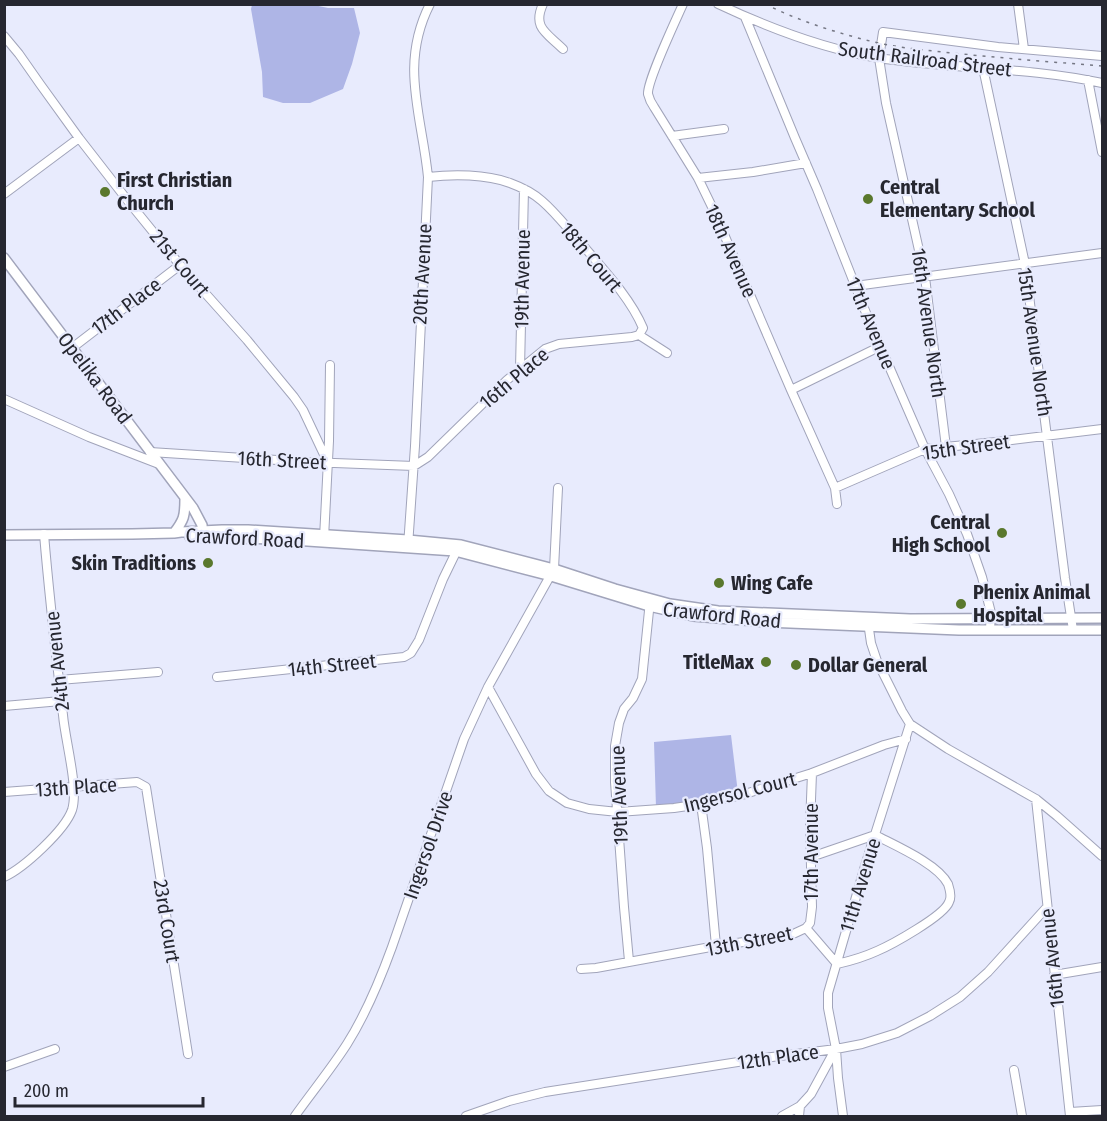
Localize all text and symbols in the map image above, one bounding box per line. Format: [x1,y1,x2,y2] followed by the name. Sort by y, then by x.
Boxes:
[837,36,1014,82] street label: South Railroad Street
[117,168,232,215] place label: First Christian Church
[880,175,1035,222] place label: Central Elementary School
[98,185,112,199] marker: First Christian Church
[861,192,875,206] marker: Central Elementary School
[700,201,762,301] street label: 18th Avenue
[555,217,627,297] street label: 18th Court
[407,223,437,325] street label: 20th Avenue
[145,225,215,302] street label: 21st Court
[509,229,535,329] street label: 19th Avenue
[907,247,951,399] street label: 16th Avenue North
[1013,266,1057,418] street label: 15th Avenue North
[86,272,166,340] street label: 17th Place
[841,273,901,373] street label: 17th Avenue
[53,327,137,429] street label: Opelika Road
[475,342,553,414] street label: 16th Place
[921,429,1012,465] street label: 15th Street
[237,446,327,474] street label: 16th Street
[892,510,991,557] place label: Central High School
[185,523,305,553] street label: Crawford Road
[995,526,1009,540] marker: Central High School
[72,551,196,575] place label: Skin Traditions
[201,556,215,570] marker: Skin Traditions
[731,571,813,595] place label: Wing Cafe
[712,576,726,590] marker: Wing Cafe
[973,580,1091,627] place label: Phenix Animal Hospital
[662,597,782,633] street label: Crawford Road
[954,597,968,611] marker: Phenix Animal Hospital
[40,610,74,712] street label: 24th Avenue
[287,648,378,682] street label: 14th Street
[683,650,755,674] place label: TitleMax
[808,653,928,677] place label: Dollar General
[759,655,773,669] marker: TitleMax
[789,658,803,672] marker: Dollar General
[605,745,633,845] street label: 19th Avenue
[681,766,799,818] street label: Ingersol Court
[34,772,118,802] street label: 13th Place
[398,788,458,902] street label: Ingersol Drive
[799,803,823,901] street label: 17th Avenue
[834,835,886,935] street label: 11th Avenue
[149,878,185,965] street label: 23rd Court
[1035,907,1069,1009] street label: 16th Avenue
[704,921,795,961] street label: 13th Street
[736,1039,820,1075] street label: 12th Place
[15,1070,202,1108] scale bar
[24,1080,69,1102] text: 200 m

